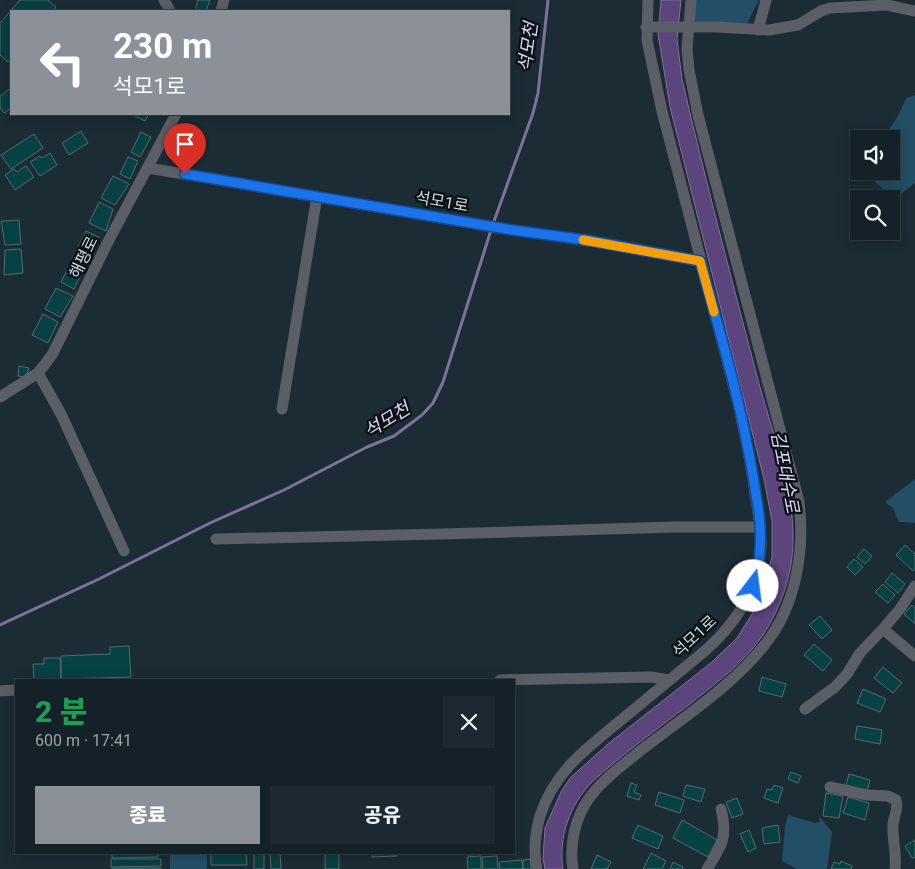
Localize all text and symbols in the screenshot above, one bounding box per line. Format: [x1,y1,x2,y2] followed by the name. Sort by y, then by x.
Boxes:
[514,18,542,73] water label: 석모천
[113,26,212,67] text: 230 m
[30,30,95,95] icon: left
[113,74,186,99] text: 석모1로
[164,123,206,174] pin
[171,130,199,158] icon: arrive
[850,130,900,240] map controls
[850,130,900,180] button: sound
[414,188,470,216] street label: 석모1로
[850,190,900,240] button: search
[65,233,102,281] street label: 해평로
[360,396,415,442] water label: 석모천
[767,429,804,516] water label: 김포대수로
[726,559,778,611] position arrow
[668,611,720,661] street label: 석모1로
[35,694,87,729] text: 2 분
[443,696,495,748] button: close
[35,731,132,750] text: 600 m · 17:41
[35,786,260,844] button: 종료
[270,786,495,844] button: 공유

